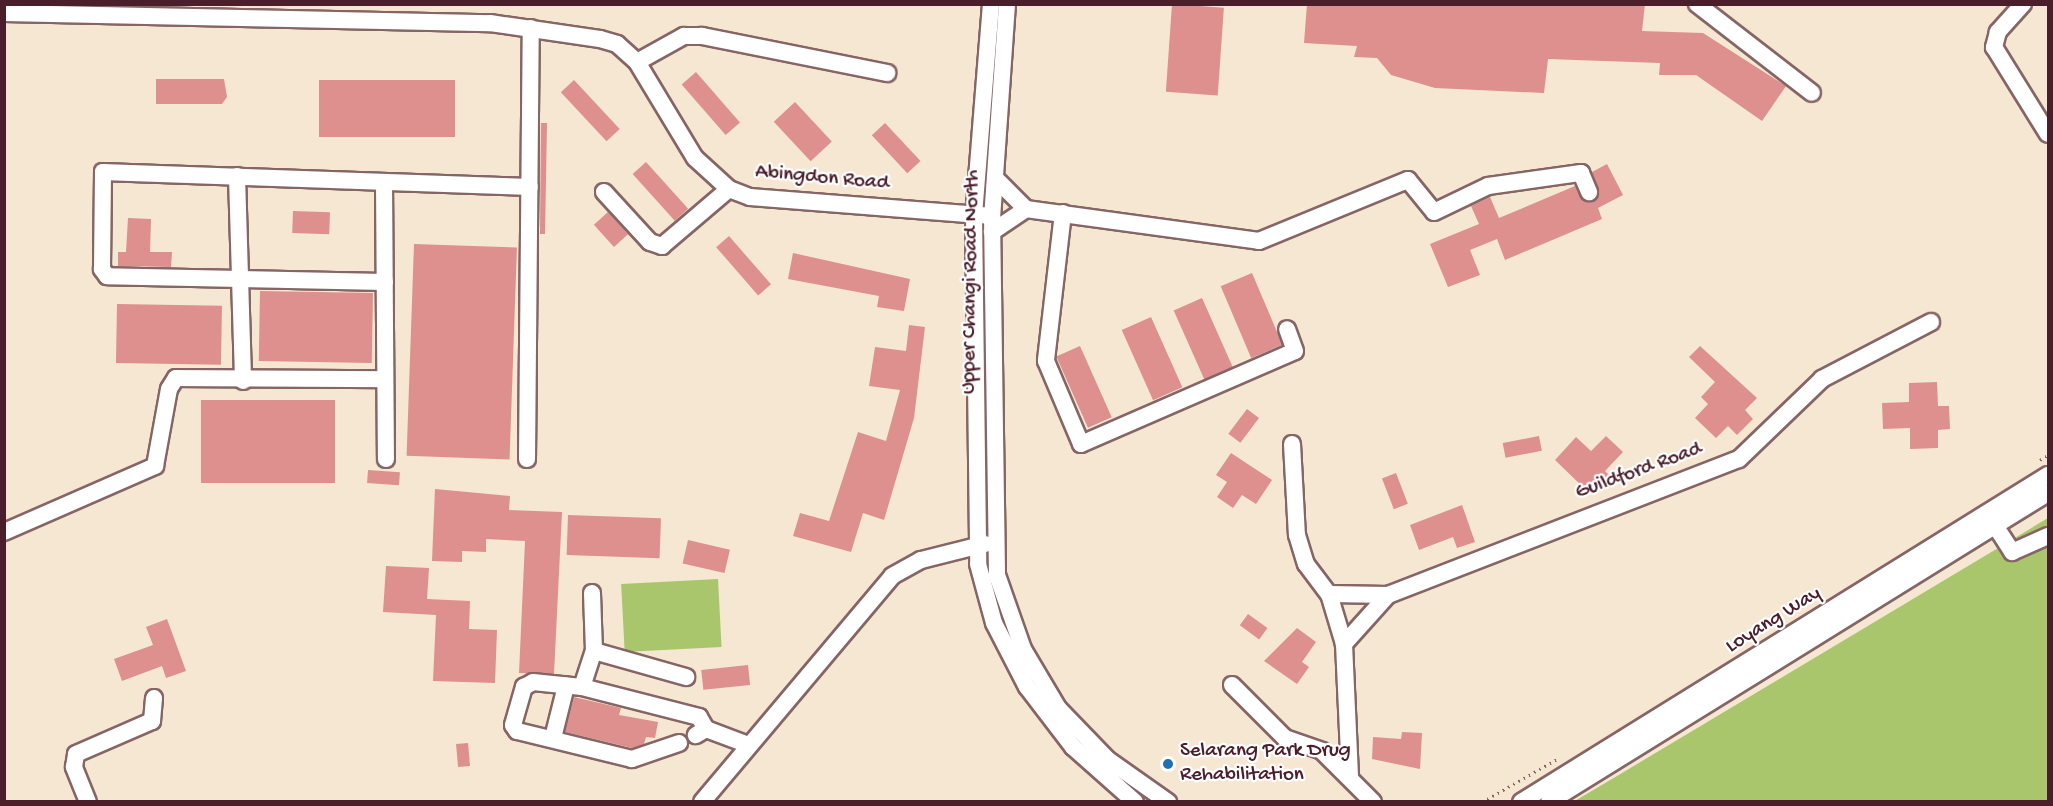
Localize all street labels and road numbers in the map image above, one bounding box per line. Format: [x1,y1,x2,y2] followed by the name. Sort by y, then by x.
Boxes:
[754,161,890,197] street label: Abingdon Road
[957,170,987,394] street label: Upper Changi Road North
[1572,438,1706,506] street label: Guildford Road
[1722,582,1826,660] street label: Loyang Way

